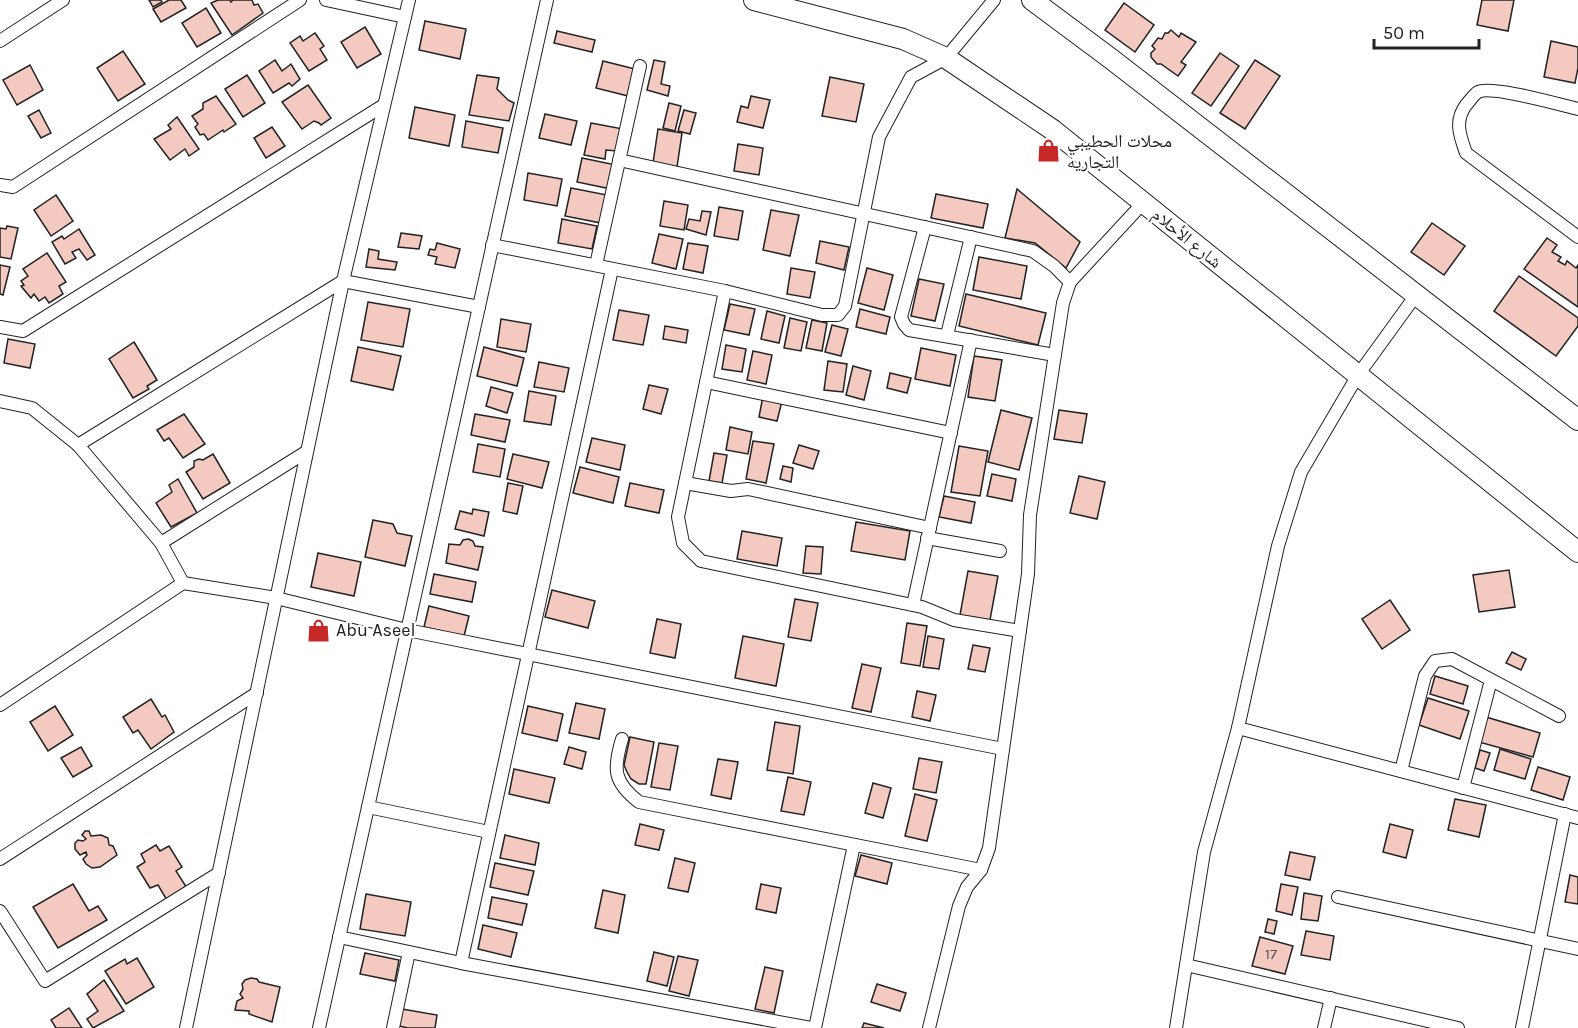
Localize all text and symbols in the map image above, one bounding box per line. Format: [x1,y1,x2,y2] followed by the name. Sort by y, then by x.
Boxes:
[1374,12,1479,50] scale bar
[1383,22,1425,44] text: 50 m
[1067,130,1172,173] place label: محلات الحطيبي التجاريه
[1036,138,1062,164] shop icon: محلات الحطيبي التجاريه
[1147,203,1226,274] street label: شارع الأحلام
[305,617,331,643] shop icon: Abu Aseel
[336,619,416,641] place label: Abu Aseel
[1265,945,1277,963] house number: 17

